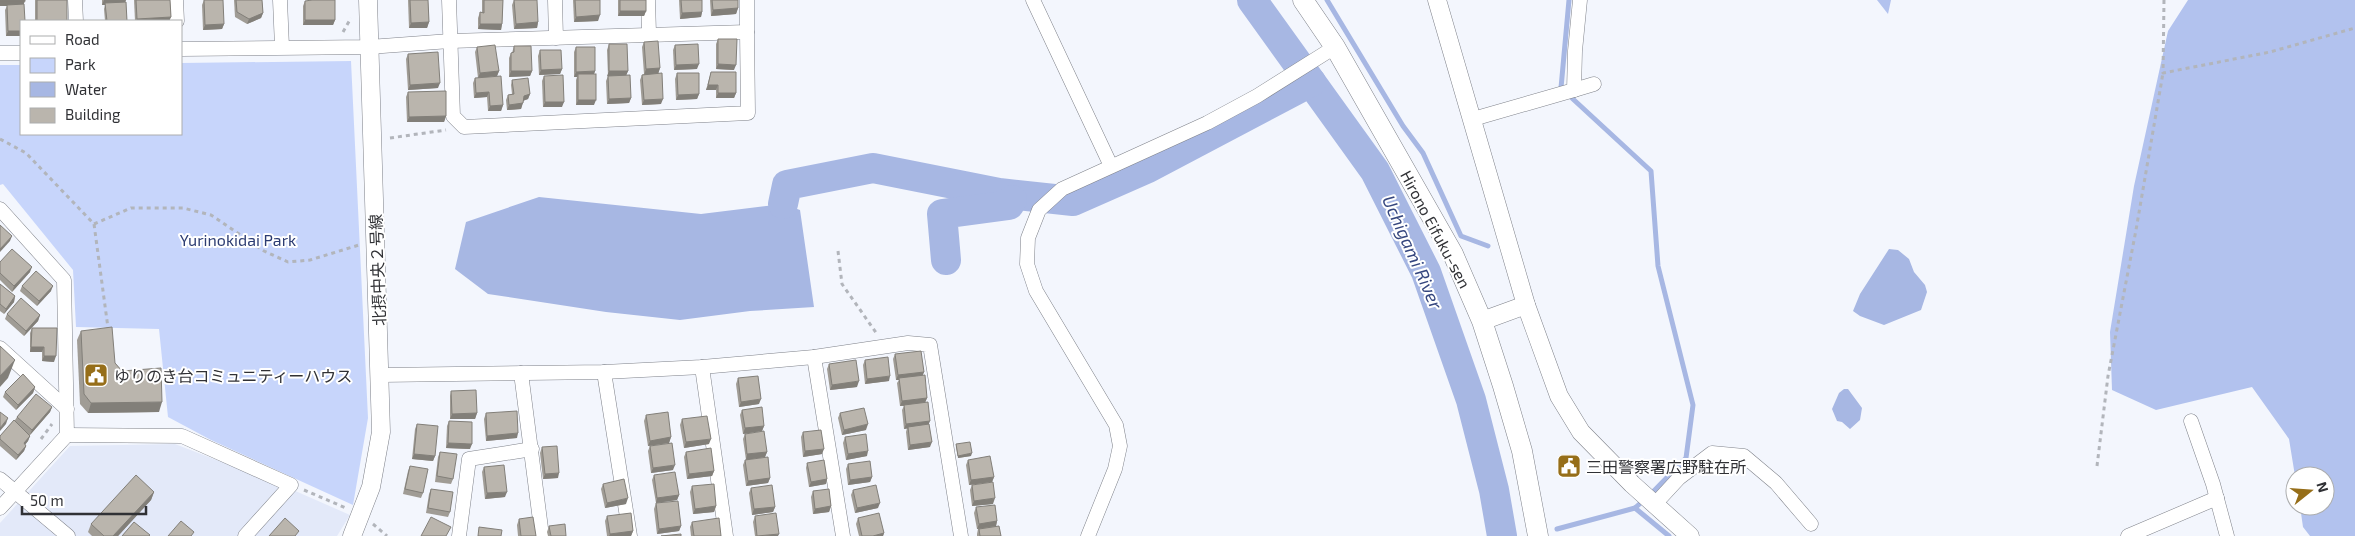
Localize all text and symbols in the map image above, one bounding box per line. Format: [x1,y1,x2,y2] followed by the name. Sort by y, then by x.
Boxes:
[20,20,182,135] legend
[65,30,100,48] text: Road
[65,55,96,73] text: Park
[65,80,107,98] text: Water
[65,105,121,123] text: Building
[1397,167,1475,291] street label: Hirono Eifuku-sen
[1378,192,1448,313] water label: Uchigami River
[366,214,388,326] street label: 北摂中央２号線
[180,230,296,249] park label: Yurinokidai Park
[83,362,109,388] public building icon: ゆりのき台コミュニティーハウス
[114,366,352,385] place label: ゆりのき台コミュニティーハウス
[1556,453,1582,479] public building icon: 三田警察署広野駐在所
[1586,457,1746,476] place label: 三田警察署広野駐在所
[2285,466,2335,516] north arrow
[2313,480,2333,494] text: N
[22,484,146,516] scale bar
[30,491,64,509] text: 50 m

